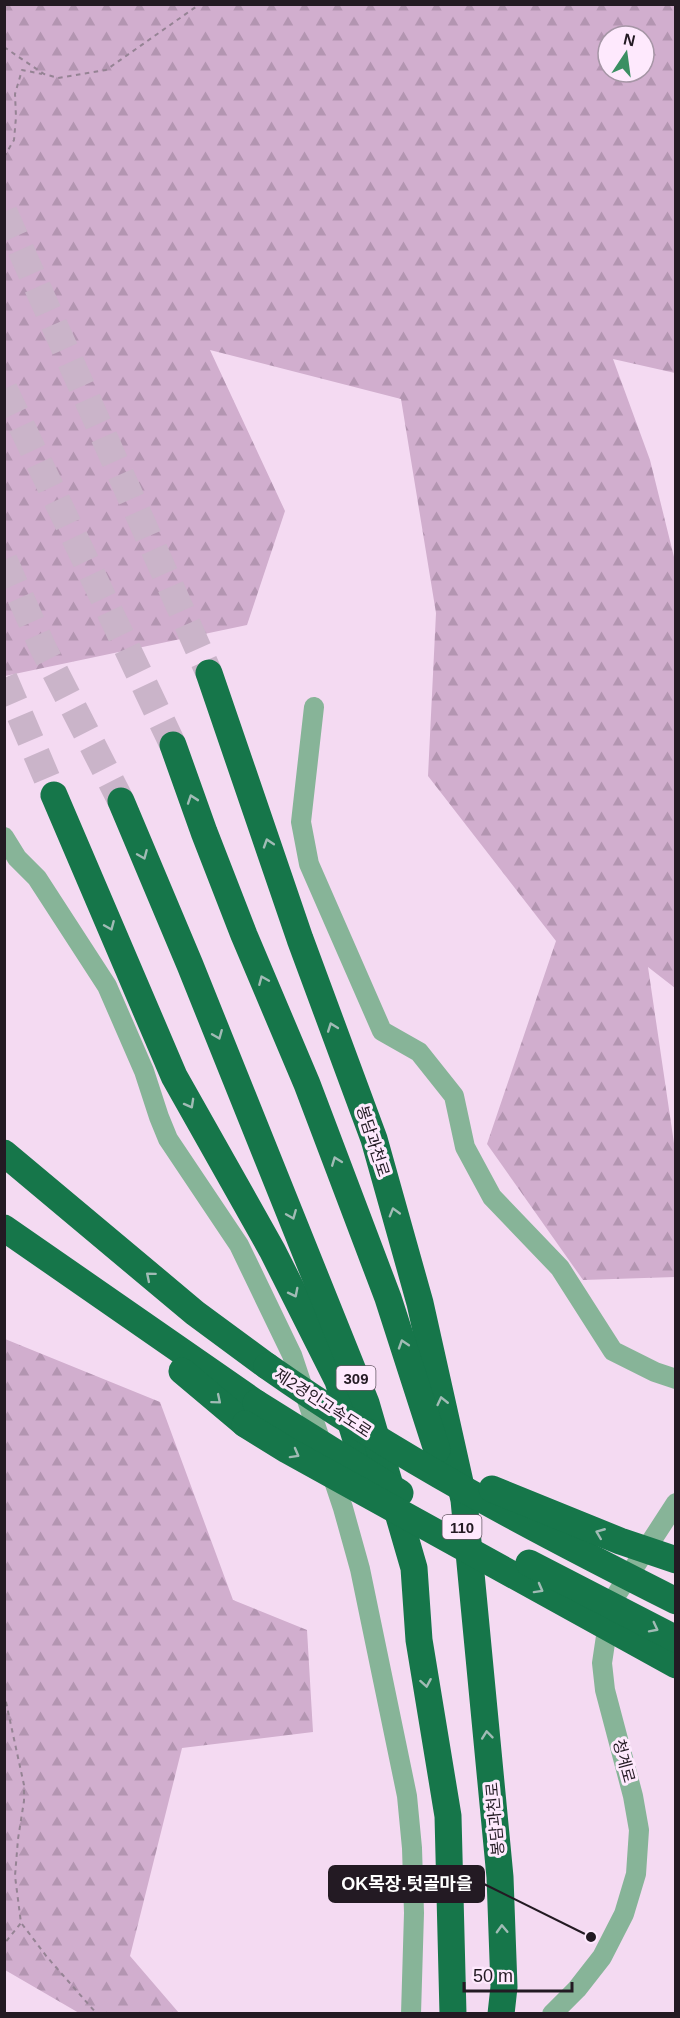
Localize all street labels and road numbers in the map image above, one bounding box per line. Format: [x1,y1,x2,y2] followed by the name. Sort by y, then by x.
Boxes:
[354,1103,393,1179] street label: 봉담과천로
[271,1365,375,1441] street label: 제2경인고속도로
[336,1366,376,1390] road number: 309
[442,1515,482,1539] road number: 110
[610,1737,638,1785] street label: 청계로
[483,1781,507,1856] street label: 봉담과천로

